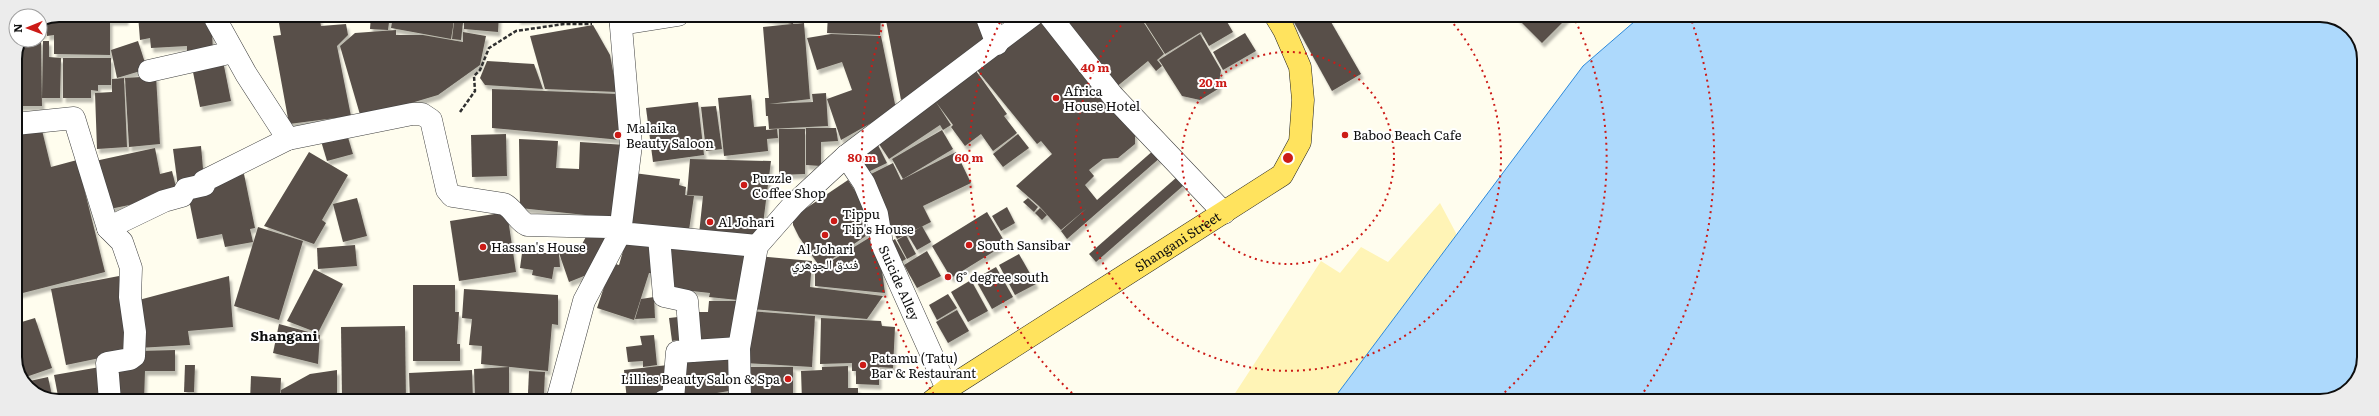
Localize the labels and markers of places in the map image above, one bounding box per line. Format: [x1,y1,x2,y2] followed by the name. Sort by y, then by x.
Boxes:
[1064,81,1141,115] place label: Africa House Hotel
[1051,93,1061,103] marker: Africa House Hotel
[626,118,714,152] place label: Malaika Beauty Saloon
[1353,125,1462,144] place label: Baboo Beach Cafe
[613,130,623,140] marker: Malaika Beauty Saloon
[1340,130,1350,140] marker: Baboo Beach Cafe
[1281,151,1295,165] centre of rings
[752,168,826,202] place label: Puzzle Coffee Shop
[739,180,749,190] marker: Puzzle Coffee Shop
[842,204,914,238] place label: Tippu Tip's House
[718,212,775,231] place label: Al Johari
[829,216,839,226] marker: Tippu Tip's House
[705,217,715,227] marker: Al Johari
[820,230,830,240] marker: Al Johari فندق الجوهري
[977,235,1071,254] place label: South Sansibar
[491,237,586,256] place label: Hassan's House
[792,239,858,275] place label: Al Johari فندق الجوهري
[964,240,974,250] marker: South Sansibar
[478,242,488,252] marker: Hassan's House
[956,267,1049,286] place label: 6° degree south
[943,272,953,282] marker: 6° degree south
[871,348,977,382] place label: Patamu (Tatu) Bar & Restaurant
[858,360,868,370] marker: Patamu (Tatu) Bar & Restaurant
[621,369,780,388] place label: Lillies Beauty Salon & Spa
[783,374,793,384] marker: Lillies Beauty Salon & Spa

